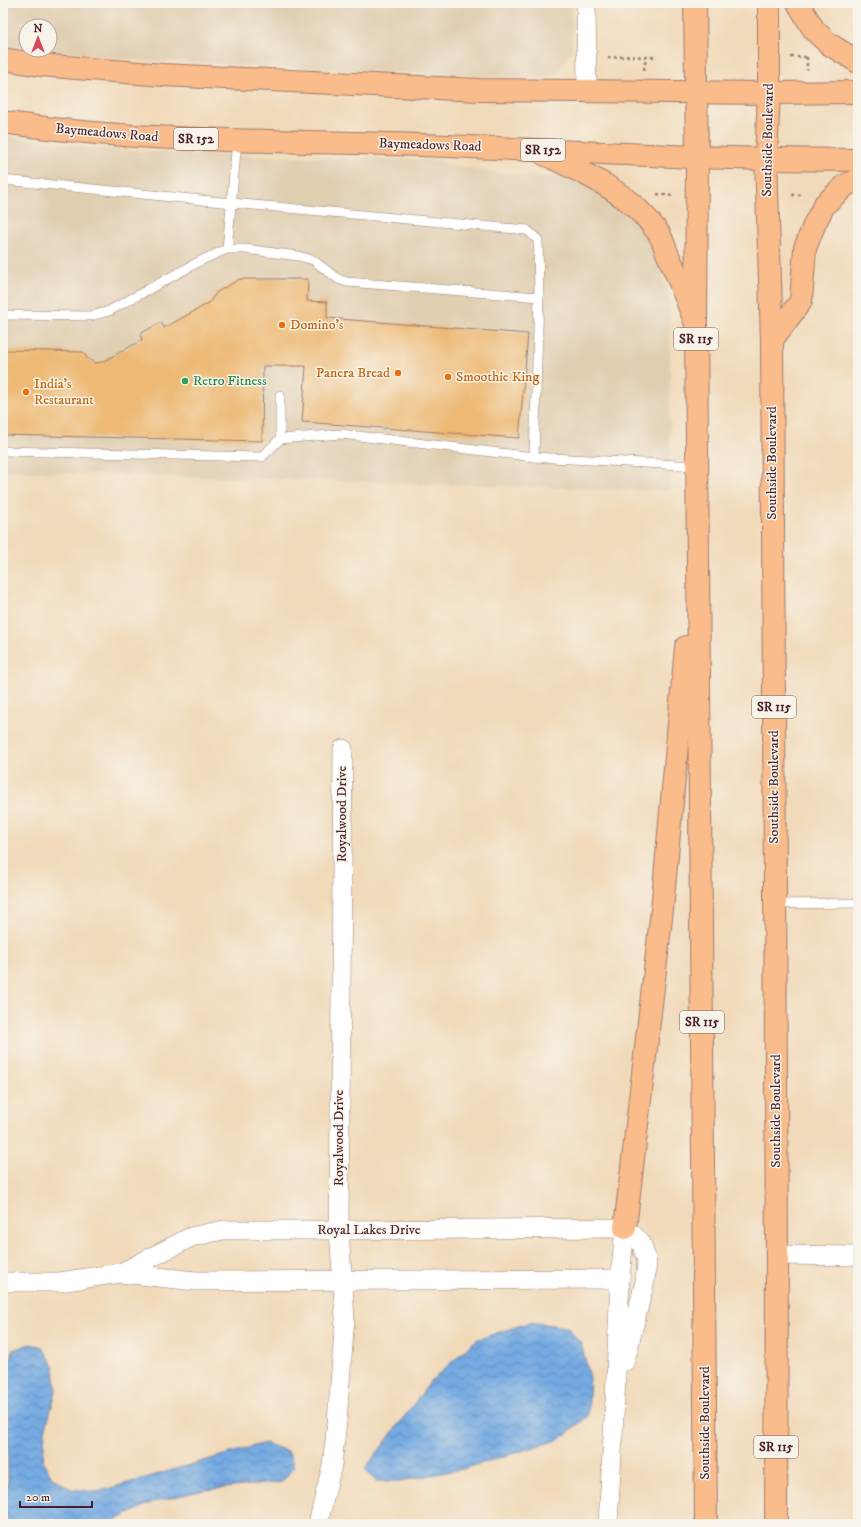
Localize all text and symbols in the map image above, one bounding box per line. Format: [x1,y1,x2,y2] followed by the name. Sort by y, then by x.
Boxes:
[18,18,58,58] north arrow
[33,22,43,36] text: N
[758,83,778,197] street label: Southside Boulevard
[55,120,159,146] street label: Baymeadows Road
[174,128,218,150] road number: SR 152
[378,134,482,156] street label: Baymeadows Road
[521,139,565,161] road number: SR 152
[290,316,344,334] place label: Domino's
[277,320,287,330] marker: Domino's
[674,328,718,350] road number: SR 115
[316,364,390,382] place label: Panera Bread
[393,368,403,378] marker: Panera Bread
[456,368,539,386] place label: Smoothie King
[193,372,267,390] place label: Retro Fitness
[443,372,453,382] marker: Smoothie King
[34,375,94,409] place label: India's Restaurant
[180,376,190,386] marker: Retro Fitness
[21,387,31,397] marker: India's Restaurant
[763,406,781,520] street label: Southside Boulevard
[752,696,796,718] road number: SR 115
[765,730,783,844] street label: Southside Boulevard
[333,766,351,862] street label: Royalwood Drive
[680,1011,724,1033] road number: SR 115
[767,1054,785,1168] street label: Southside Boulevard
[330,1090,348,1186] street label: Royalwood Drive
[317,1221,421,1239] street label: Royal Lakes Drive
[696,1366,714,1480] street label: Southside Boulevard
[754,1436,798,1458] road number: SR 115
[20,1483,92,1509] scale bar
[26,1490,50,1505] text: 20 m

